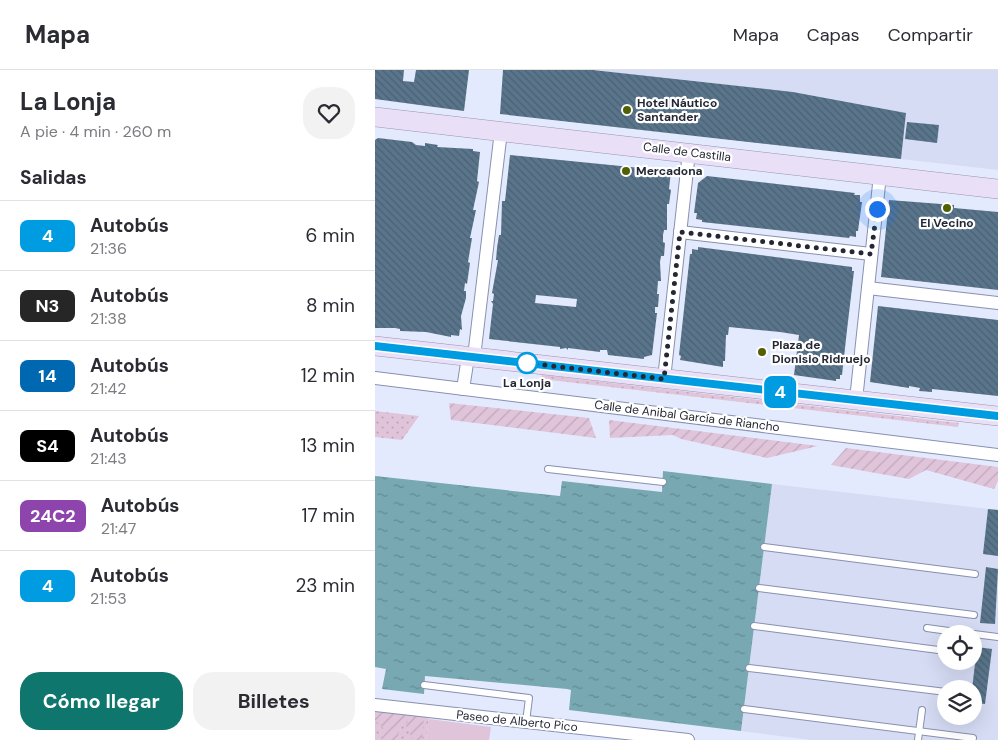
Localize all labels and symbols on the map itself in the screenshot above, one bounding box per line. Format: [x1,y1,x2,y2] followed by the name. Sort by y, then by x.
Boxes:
[637,95,717,125] place label: Hotel Náutico Santander
[621,104,633,116] marker: Hotel Náutico Santander
[642,139,732,165] street label: Calle de Castilla
[636,163,703,179] place label: Mercadona
[620,165,632,177] marker: Mercadona
[865,197,890,222] your location
[941,202,953,214] marker: El Vecino
[920,215,974,231] place label: El Vecino
[772,337,870,367] place label: Plaza de Dionisio Ridruejo
[756,346,768,358] marker: Plaza de Dionisio Ridruejo
[516,352,538,374] marker: La Lonja
[503,375,551,391] place label: La Lonja
[764,376,796,408] line badge: 4
[593,397,781,435] street label: Calle de Anibal García de Riancho
[456,707,578,735] street label: Paseo de Alberto Pico

